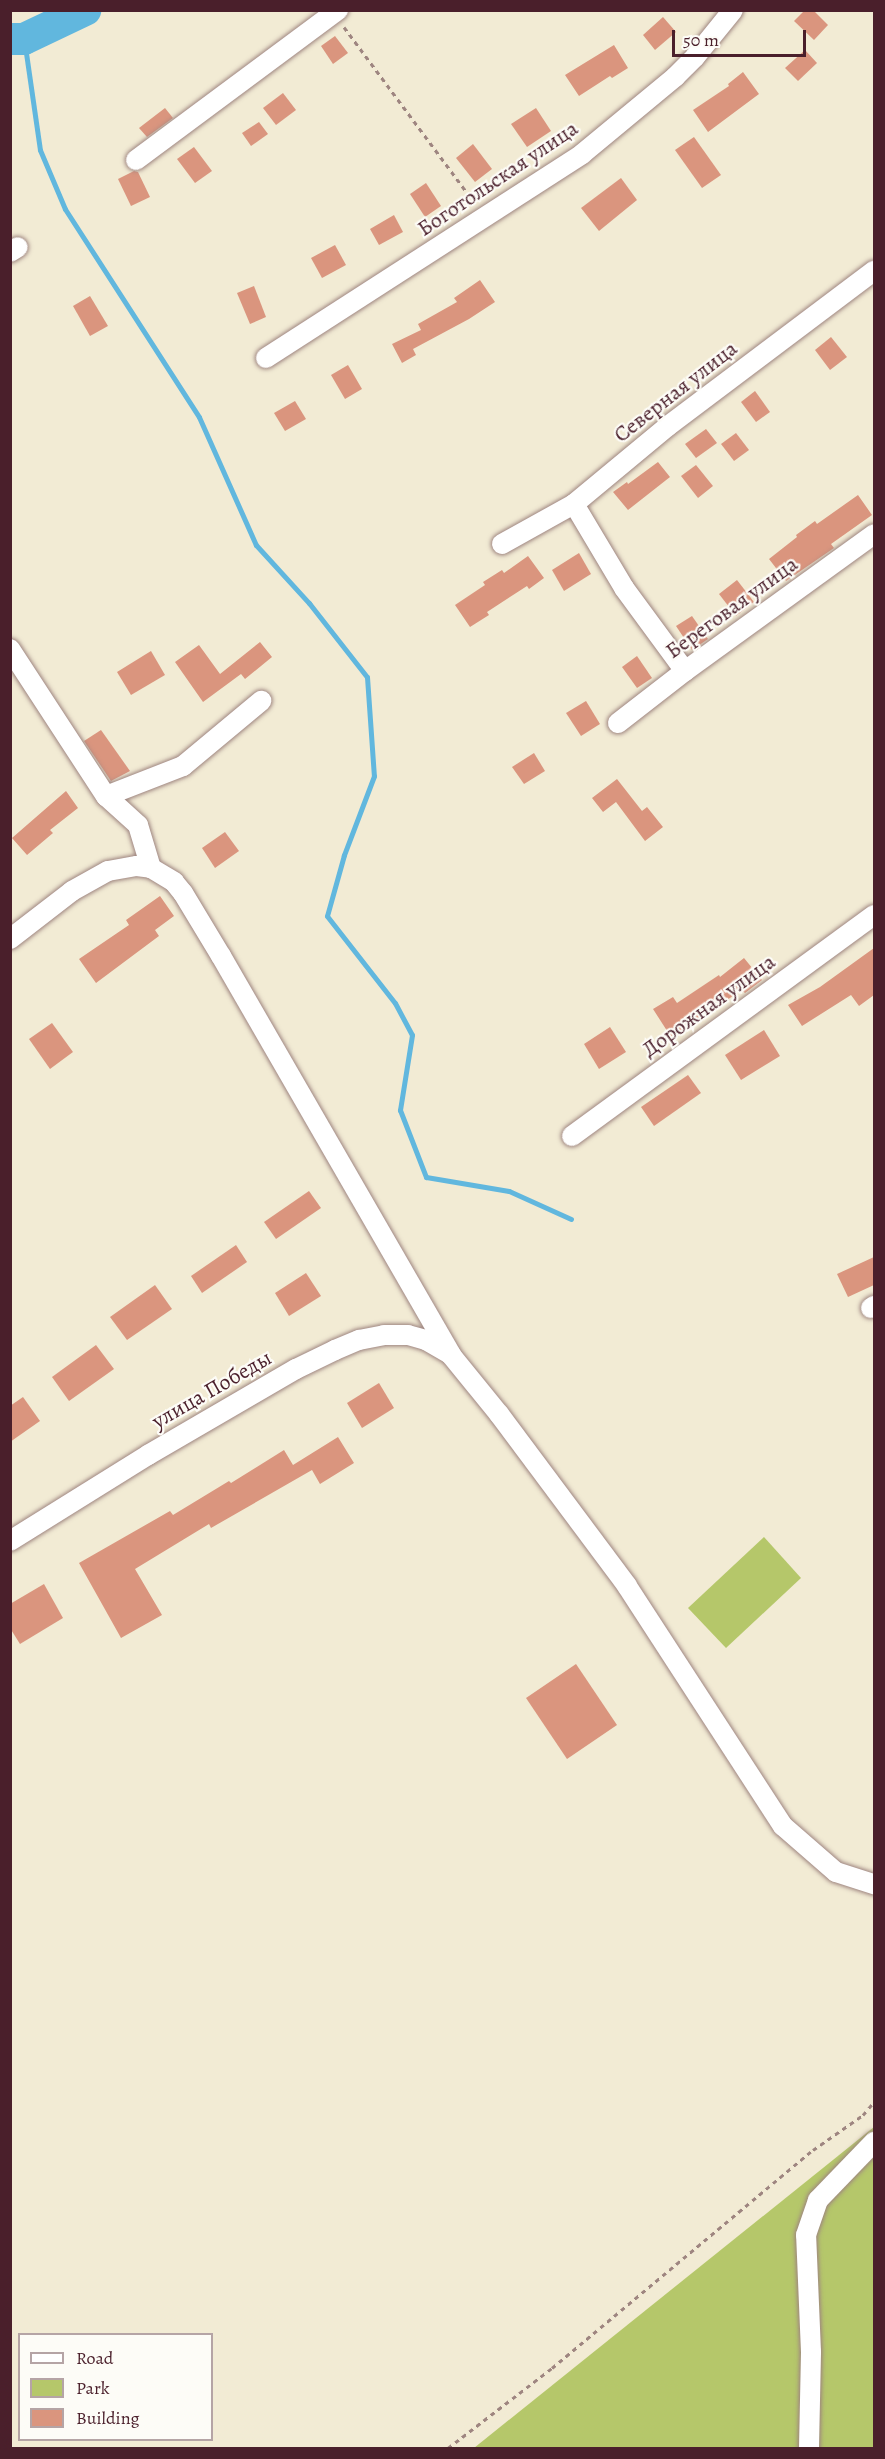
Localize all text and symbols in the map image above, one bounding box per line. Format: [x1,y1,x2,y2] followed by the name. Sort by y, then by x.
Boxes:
[675,18,808,56] scale bar
[683,28,719,52] text: 50 m
[413,116,583,242] street label: Боготольская улица
[609,336,743,448] street label: Северная улица
[661,551,803,665] street label: Береговая улица
[637,949,781,1063] street label: Дорожная улица
[147,1345,277,1435] street label: улица Победы
[18,2333,213,2441] legend
[76,2346,113,2370] text: Road
[76,2376,110,2400] text: Park
[76,2406,140,2430] text: Building

